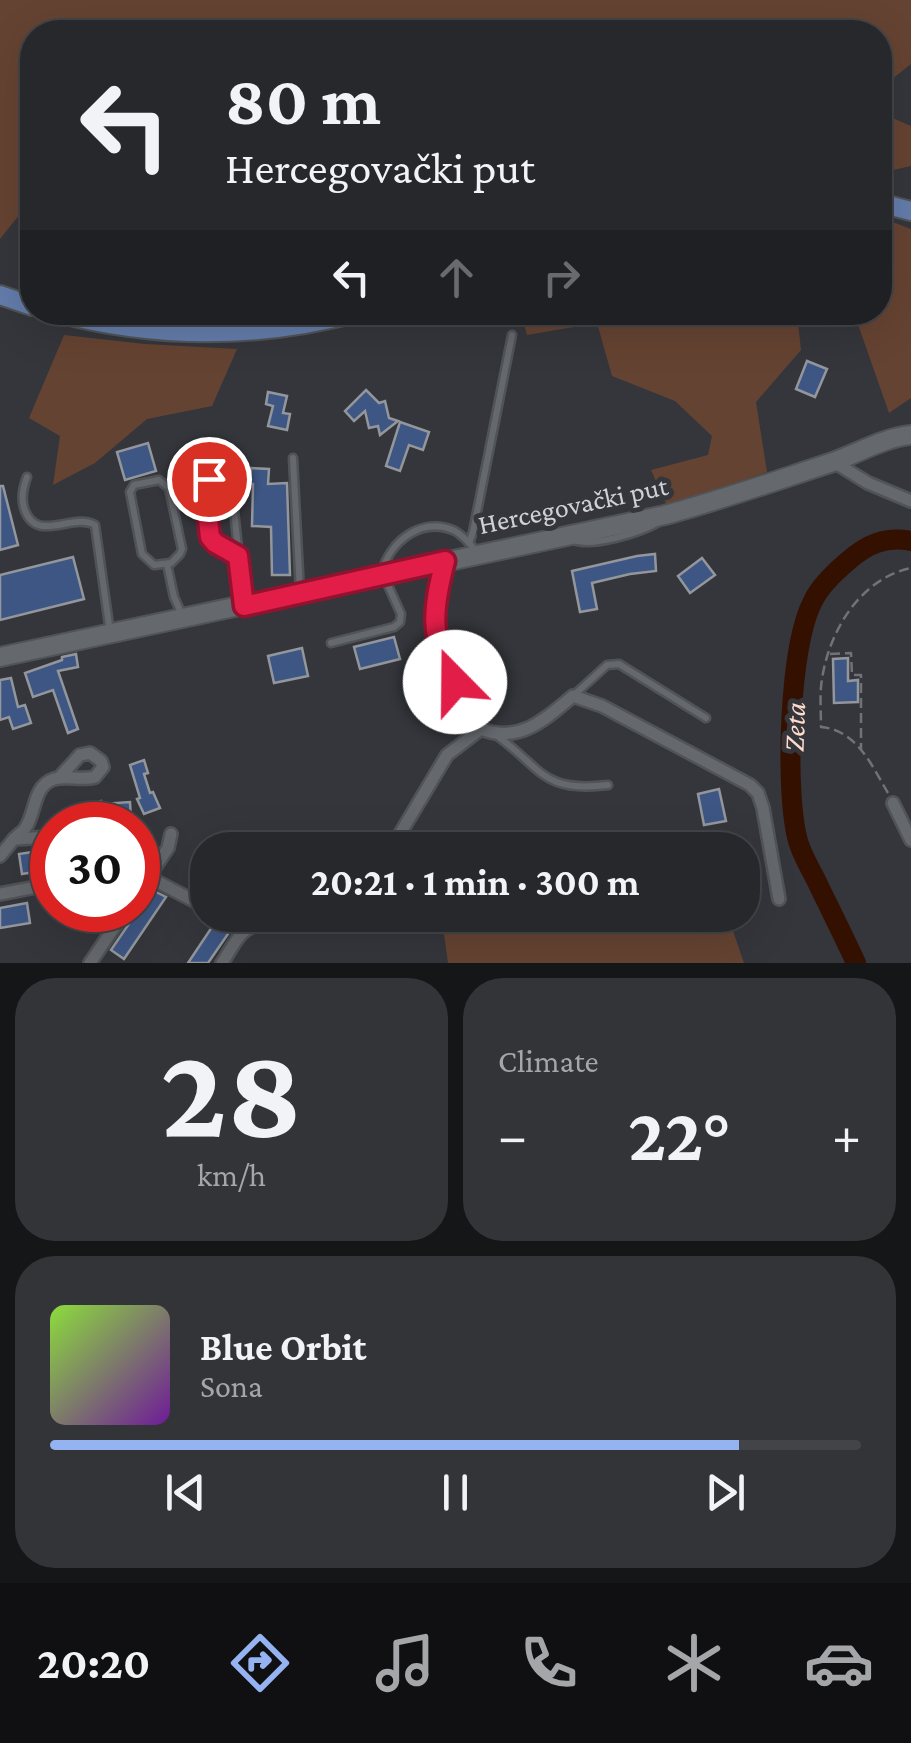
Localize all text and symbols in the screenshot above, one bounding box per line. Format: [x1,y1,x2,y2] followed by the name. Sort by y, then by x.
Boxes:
[60,60,190,190] icon: left
[225,61,381,139] text: 80 m
[225,143,535,193] text: Hercegovački put
[324,250,379,305] icon: left
[429,250,484,305] icon: ahead
[534,250,589,305] icon: right
[167,437,252,522] pin
[182,452,237,507] icon: arrive
[475,470,671,540] street label: Hercegovački put
[403,630,507,734] position arrow
[777,701,811,753] water label: Zeta
[30,802,160,932] speed limit sign: 30
[311,861,639,903] text: 20:21 · 1 min · 300 m
[161,1019,302,1164] text: 28
[498,1043,599,1079] text: Climate
[628,1093,731,1176] text: 22°
[498,1105,527,1166] text: −
[832,1105,861,1166] text: +
[197,1157,266,1193] text: km/h
[200,1326,367,1368] text: Blue Orbit
[200,1368,263,1404] text: Sona
[158,1465,213,1520] icon: previous
[428,1465,483,1520] icon: pause
[698,1465,753,1520] icon: next
[225,1628,295,1698] icon: directions
[370,1628,440,1698] icon: music
[514,1628,584,1698] icon: phone
[659,1628,729,1698] icon: climate
[804,1628,874,1698] icon: car
[37,1638,150,1688] text: 20:20

